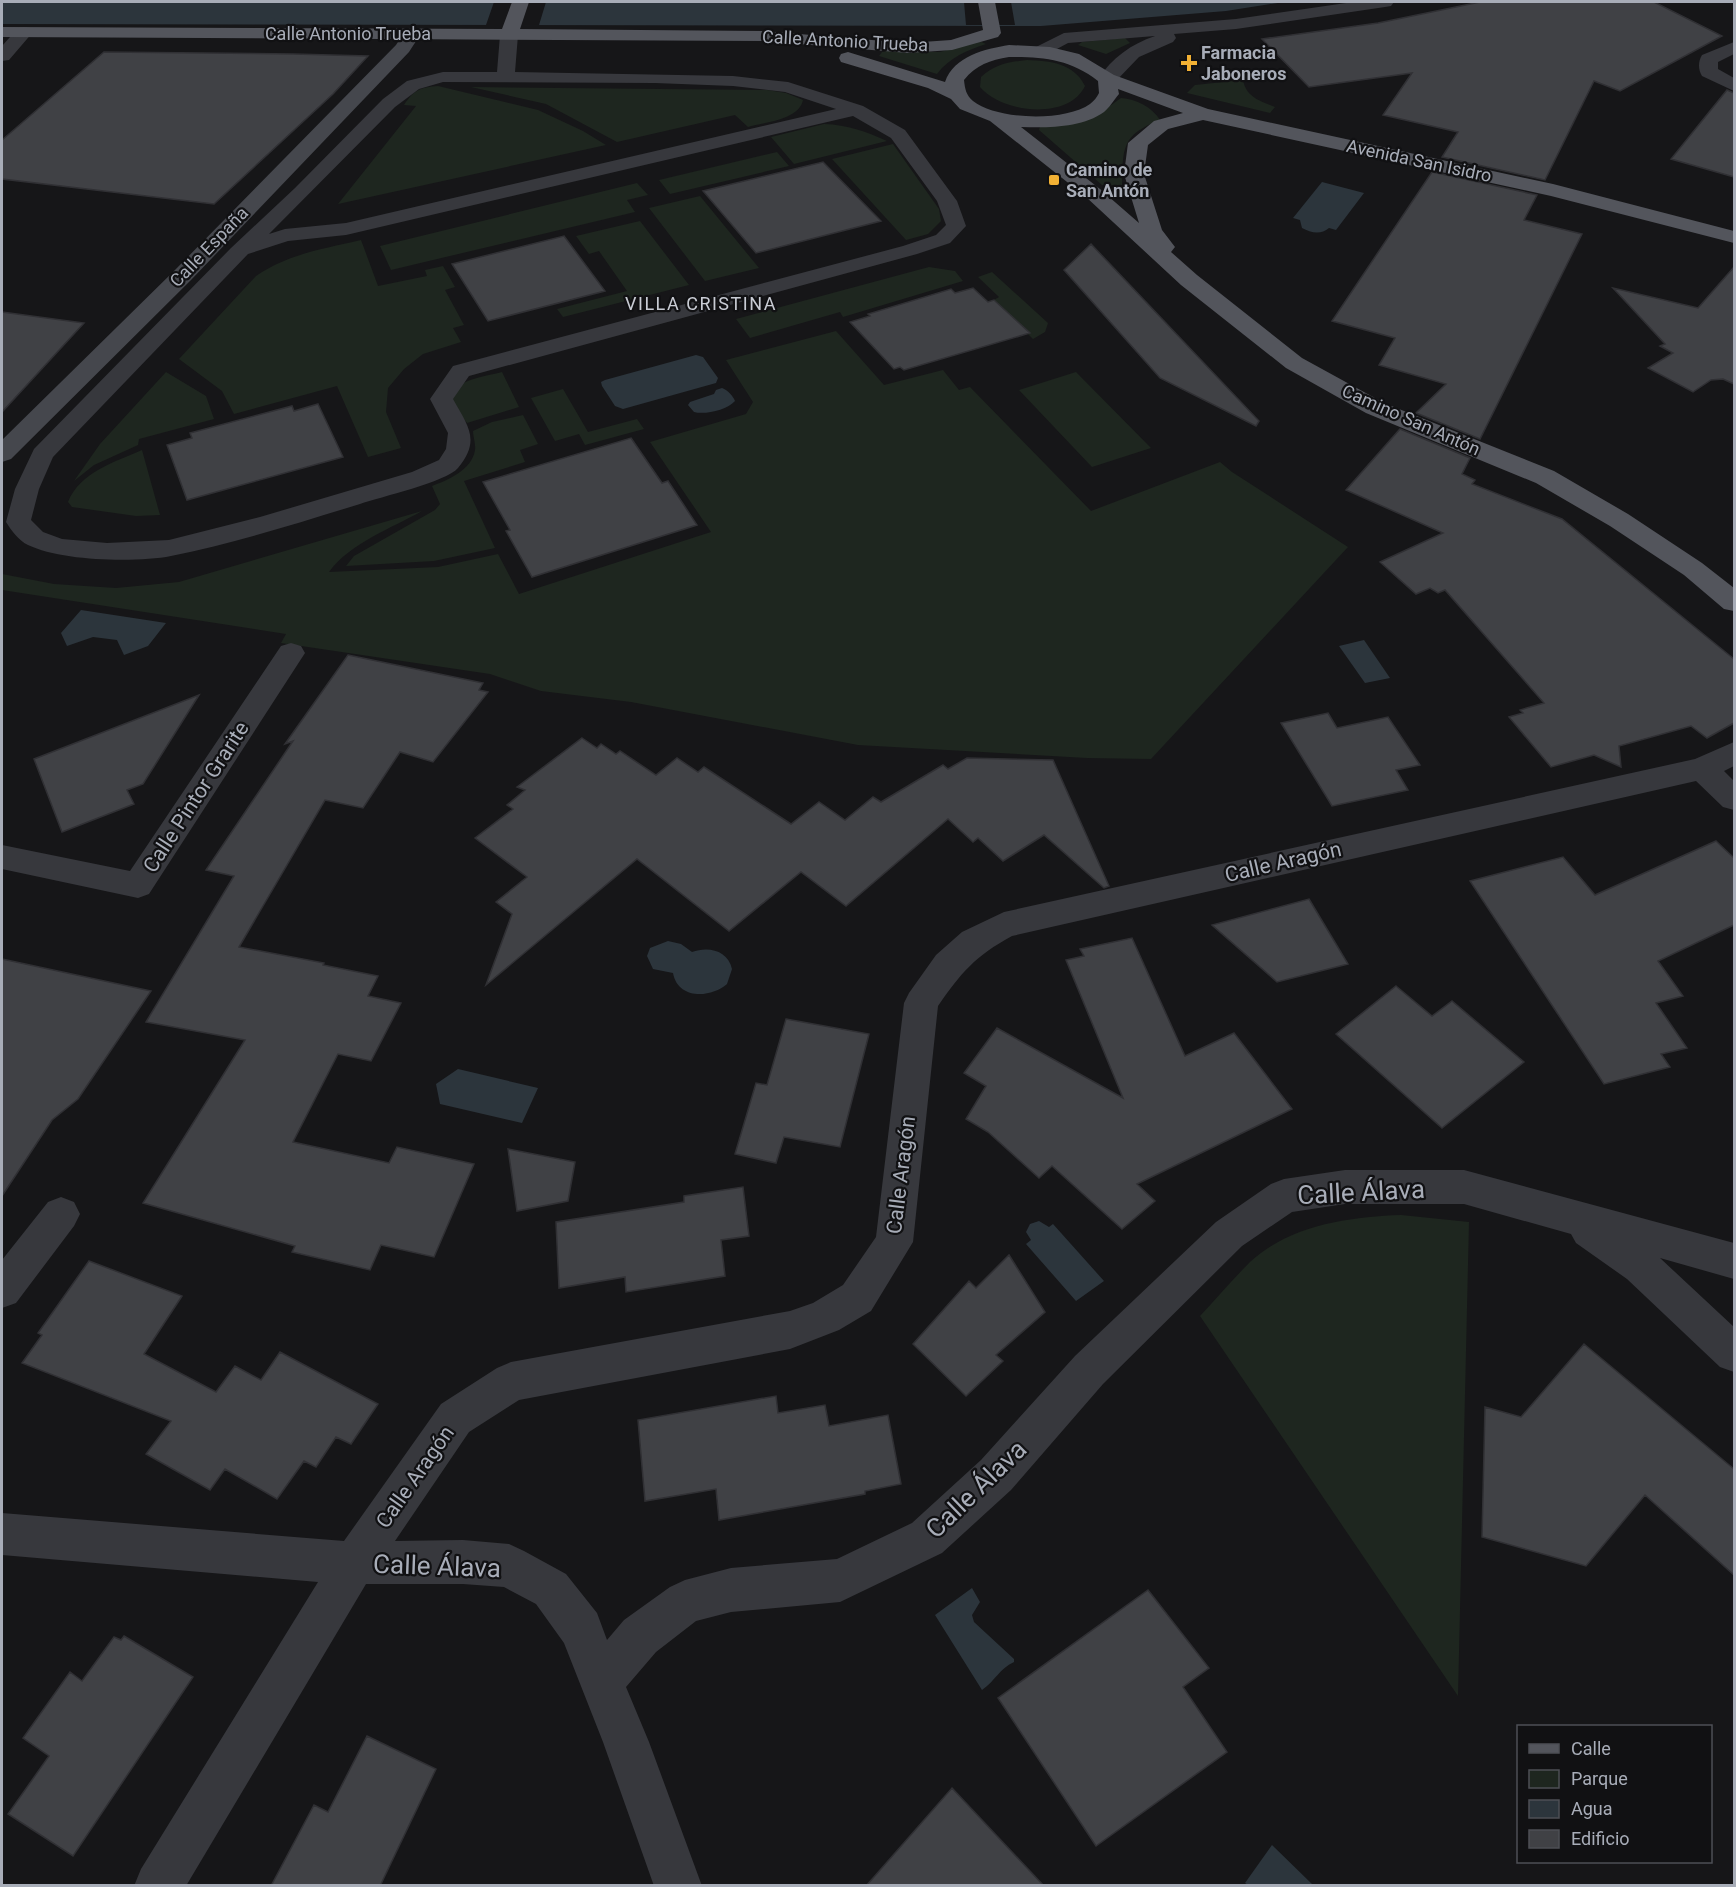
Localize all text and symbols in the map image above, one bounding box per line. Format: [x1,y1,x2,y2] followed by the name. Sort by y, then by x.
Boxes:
[265,23,431,44] street label: Calle Antonio Trueba
[761,26,929,55] street label: Calle Antonio Trueba
[1201,42,1287,84] place label: Farmacia Jaboneros
[1182,56,1196,70] marker: Farmacia Jaboneros
[1345,135,1494,186] street label: Avenida San Isidro
[1066,159,1153,201] place label: Camino de San Antón
[1047,173,1061,187] marker: Camino de San Antón
[165,202,252,291] street label: Calle España
[625,293,777,314] district label: VILLA CRISTINA
[1339,380,1483,459] street label: Camino San Antón
[138,717,254,877] street label: Calle Pintor Grarite
[1222,837,1344,887] street label: Calle Aragón
[882,1115,920,1235] street label: Calle Aragón
[1296,1174,1426,1210] street label: Calle Álava
[371,1421,459,1533] street label: Calle Aragón
[920,1434,1032,1544] street label: Calle Álava
[373,1549,501,1583] street label: Calle Álava
[1517,1725,1712,1863] legend
[1571,1738,1611,1759] text: Calle
[1571,1768,1628,1789] text: Parque
[1571,1798,1613,1819] text: Agua
[1571,1828,1630,1849] text: Edificio

